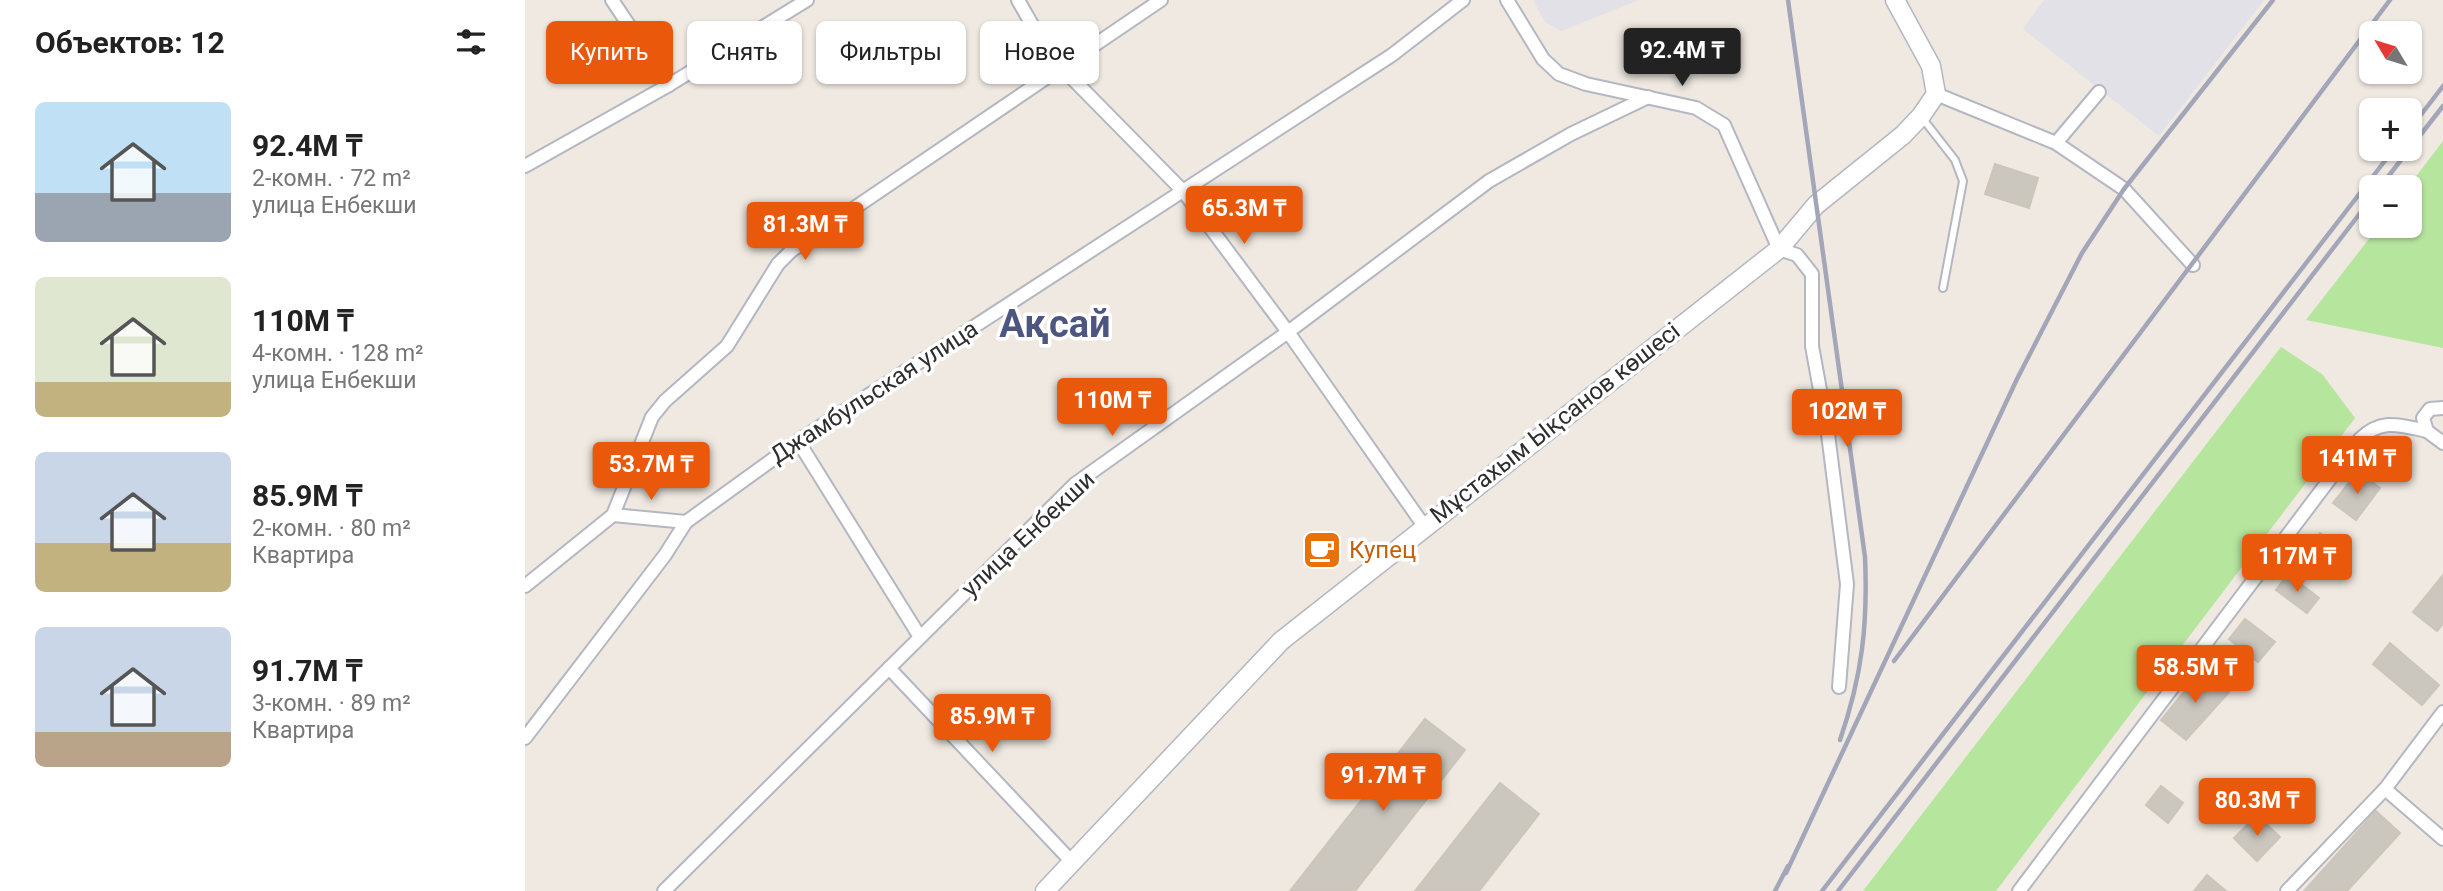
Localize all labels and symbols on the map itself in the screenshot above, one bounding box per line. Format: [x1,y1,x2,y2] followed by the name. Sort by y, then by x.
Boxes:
[2359,21,2422,84] north arrow
[1617,28,1747,88] pin: 92.4M ₸
[1179,187,1309,246] pin: 65.3M ₸
[740,202,870,262] pin: 81.3M ₸
[999,302,1111,346] district label: Ақсай
[765,314,983,470] street label: Джамбульская улица
[1425,317,1685,529] street label: Мұстахым Ықсанов көшесі
[1055,378,1169,438] pin: 110M ₸
[1790,390,1904,449] pin: 102M ₸
[2300,436,2414,496] pin: 141M ₸
[586,442,716,502] pin: 53.7M ₸
[956,465,1100,603] street label: улица Енбекши
[1301,529,1343,571] cafe icon: Купец
[2240,534,2354,594] pin: 117M ₸
[1349,536,1416,564] place label: Купец
[2130,646,2260,705] pin: 58.5M ₸
[927,694,1057,754] pin: 85.9M ₸
[1318,754,1448,813] pin: 91.7M ₸
[2192,778,2322,838] pin: 80.3M ₸

